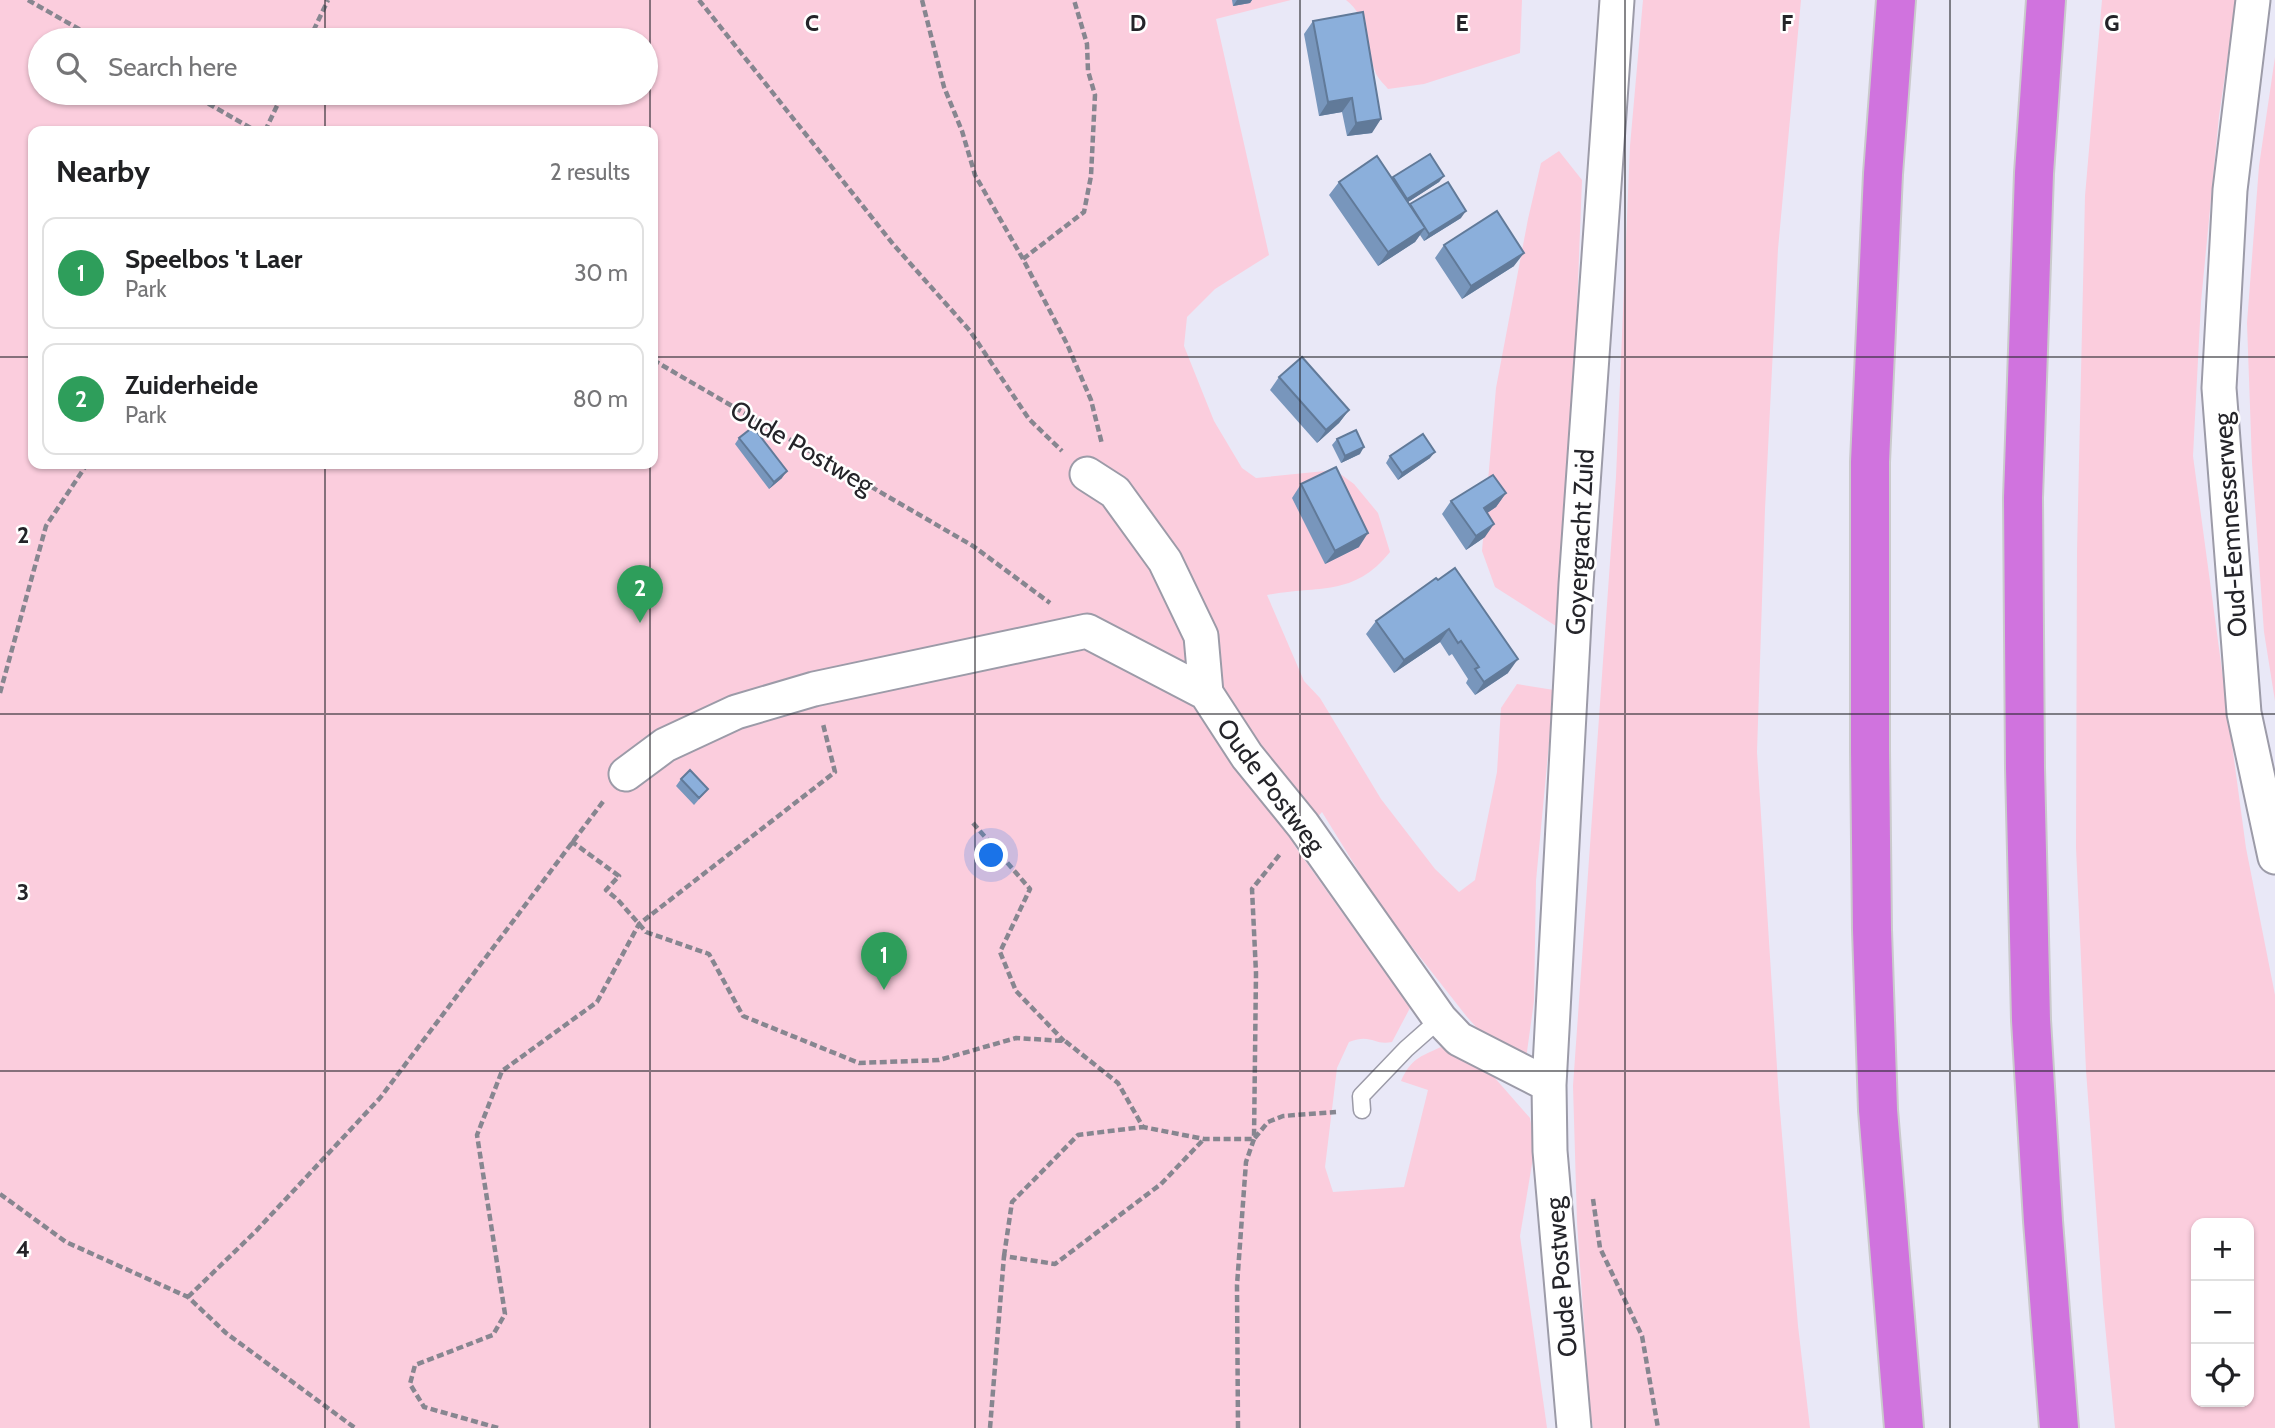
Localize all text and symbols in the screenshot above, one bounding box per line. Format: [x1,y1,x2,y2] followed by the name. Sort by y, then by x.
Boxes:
[805,9,819,37] text: C
[1130,9,1146,37] text: D
[1455,9,1469,37] text: E
[1781,9,1793,37] text: F
[2104,9,2120,37] text: G
[28,28,658,105] search box
[52,48,90,86] icon: search
[108,51,237,83] text: Search here
[56,153,150,190] text: Nearby
[550,158,630,186] text: 2 results
[125,243,302,275] text: Speelbos 't Laer
[77,259,85,287] text: 1
[574,259,628,287] text: 30 m
[125,275,166,303] text: Park
[125,369,258,401] text: Zuiderheide
[75,385,87,413] text: 2
[573,385,628,413] text: 80 m
[725,393,880,501] street label: Oude Postweg
[125,401,166,429] text: Park
[2206,411,2254,638] street label: Oud-Eemnesserweg
[1559,448,1601,636] street label: Goyergracht Zuid
[17,521,29,549] text: 2
[617,565,663,623] pin: 2
[1210,712,1333,861] street label: Oude Postweg
[974,838,1008,872] your location
[17,878,29,906] text: 3
[861,932,907,990] pin: 1
[1538,1195,1584,1358] street label: Oude Postweg
[2191,1218,2254,1407] map controls
[2191,1218,2254,1281] button: +
[16,1235,30,1263] text: 4
[2191,1281,2254,1344] button: −
[2191,1344,2254,1407] button: locate

